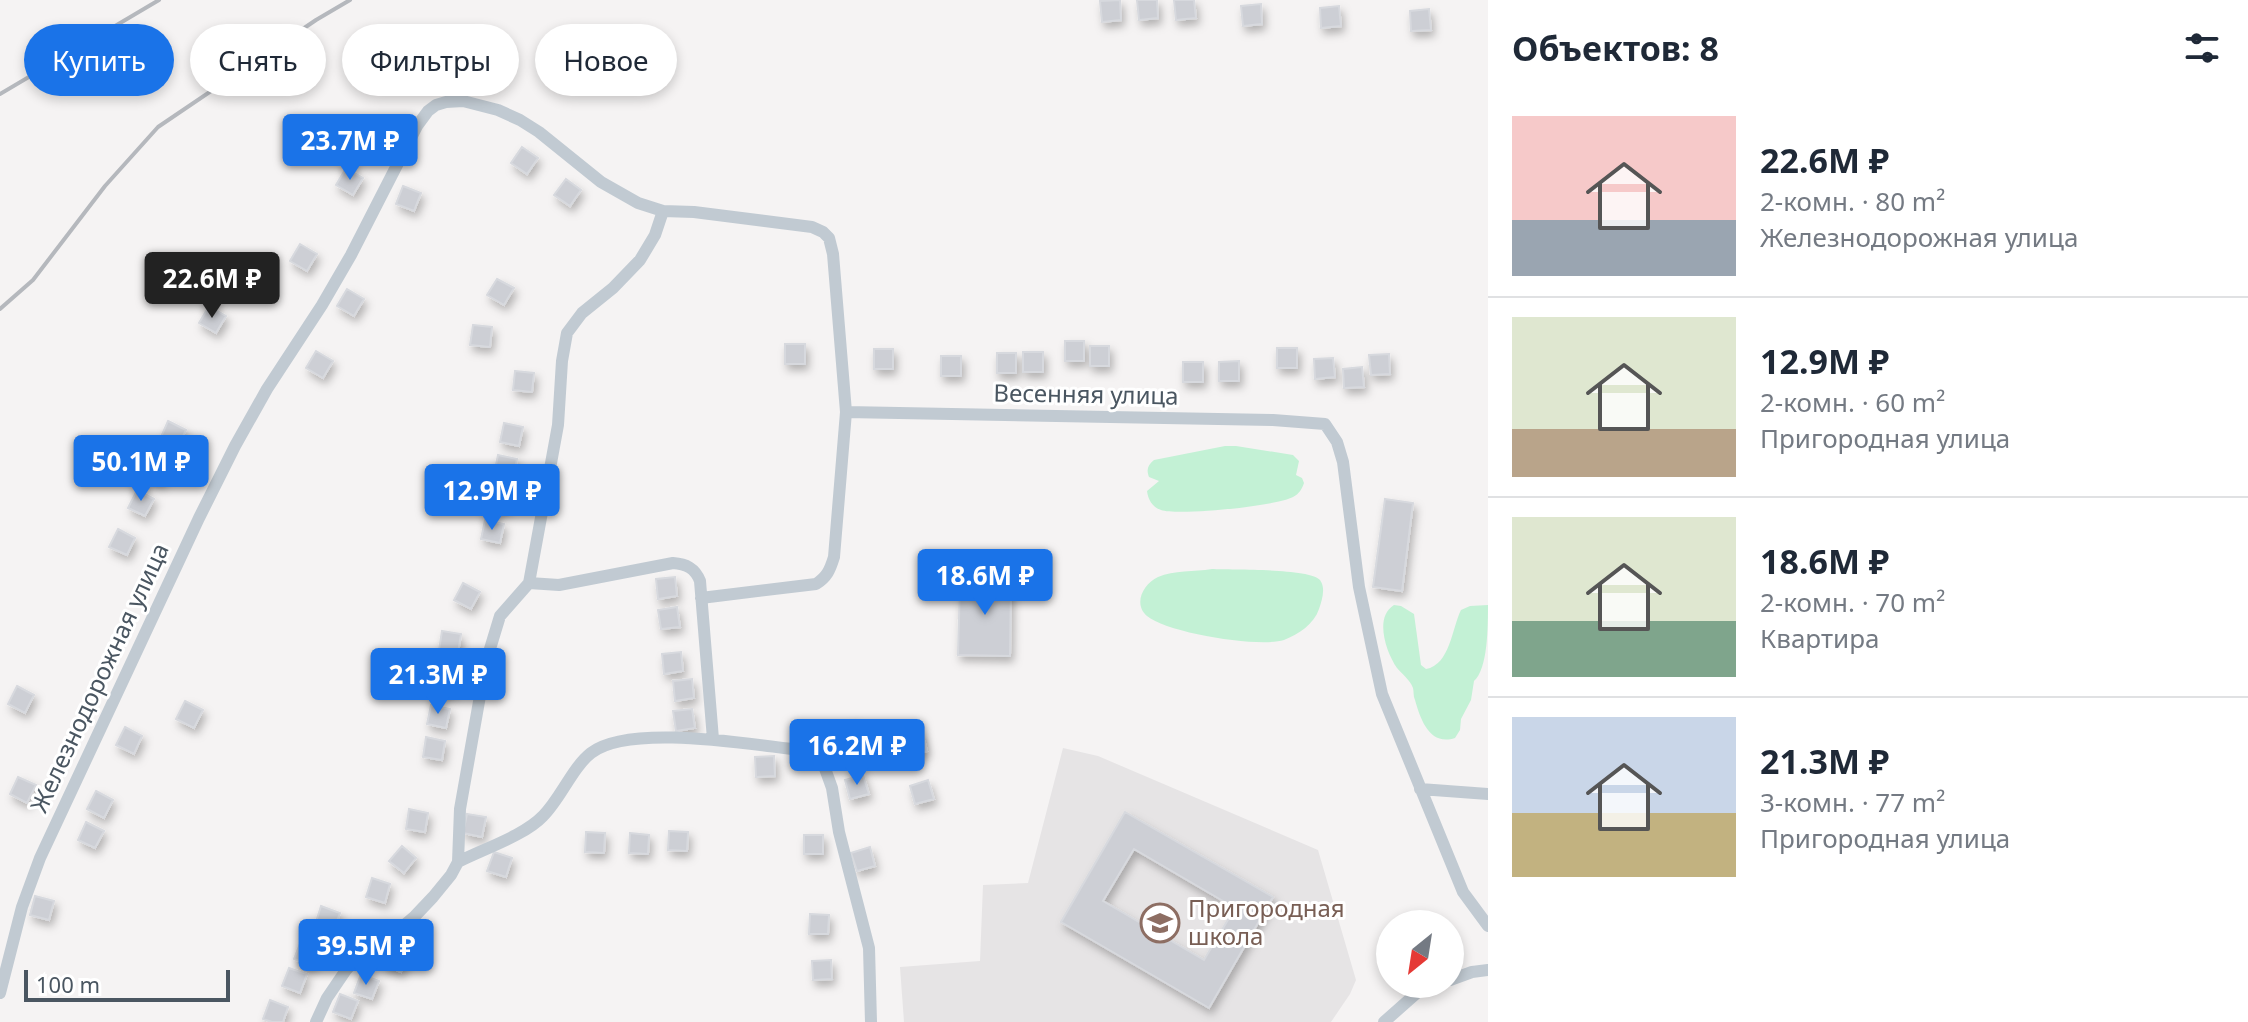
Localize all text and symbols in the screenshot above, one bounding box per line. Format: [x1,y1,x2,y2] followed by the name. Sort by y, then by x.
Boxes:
[24,24,174,96] chip: Купить
[190,24,326,96] chip: Снять
[342,24,519,96] chip: Фильтры
[535,24,677,96] chip: Новое
[1512,25,1719,71] text: Объектов: 8
[2180,26,2224,70] icon: filters
[276,114,424,182] pin: 23.7M ₽
[301,122,399,158] text: 23.7M ₽
[1760,137,1889,183] text: 22.6M ₽
[1576,148,1672,244] icon: home
[1760,183,1945,219] text: 2-комн. · 80 m²
[1760,219,2078,255] text: Железнодорожная улица
[138,252,286,320] pin: 22.6M ₽
[163,260,261,296] text: 22.6M ₽
[1760,338,1889,384] text: 12.9M ₽
[1576,349,1672,445] icon: home
[993,375,1179,412] street label: Весенняя улица
[1760,384,1945,420] text: 2-комн. · 60 m²
[1760,420,2010,456] text: Пригородная улица
[67,435,215,503] pin: 50.1M ₽
[92,443,190,479] text: 50.1M ₽
[418,464,566,532] pin: 12.9M ₽
[443,472,541,508] text: 12.9M ₽
[22,537,176,818] street label: Железнодорожная улица
[1760,538,1889,584] text: 18.6M ₽
[911,549,1059,617] pin: 18.6M ₽
[1576,549,1672,645] icon: home
[936,557,1034,593] text: 18.6M ₽
[1760,584,1945,620] text: 2-комн. · 70 m²
[1760,620,1879,656] text: Квартира
[364,648,512,716] pin: 21.3M ₽
[389,656,487,692] text: 21.3M ₽
[783,719,931,787] pin: 16.2M ₽
[808,727,906,763] text: 16.2M ₽
[1760,738,1889,784] text: 21.3M ₽
[1576,749,1672,845] icon: home
[1760,784,1945,820] text: 3-комн. · 77 m²
[1760,820,2010,856] text: Пригородная улица
[1188,891,1345,952] place label: Пригородная школа
[1139,902,1181,944] school or university icon: Пригородная школа
[1376,910,1464,998] north arrow
[1376,910,1464,998] map controls
[292,919,440,987] pin: 39.5M ₽
[317,927,415,963] text: 39.5M ₽
[24,966,230,1002] scale bar
[36,969,100,999] text: 100 m

